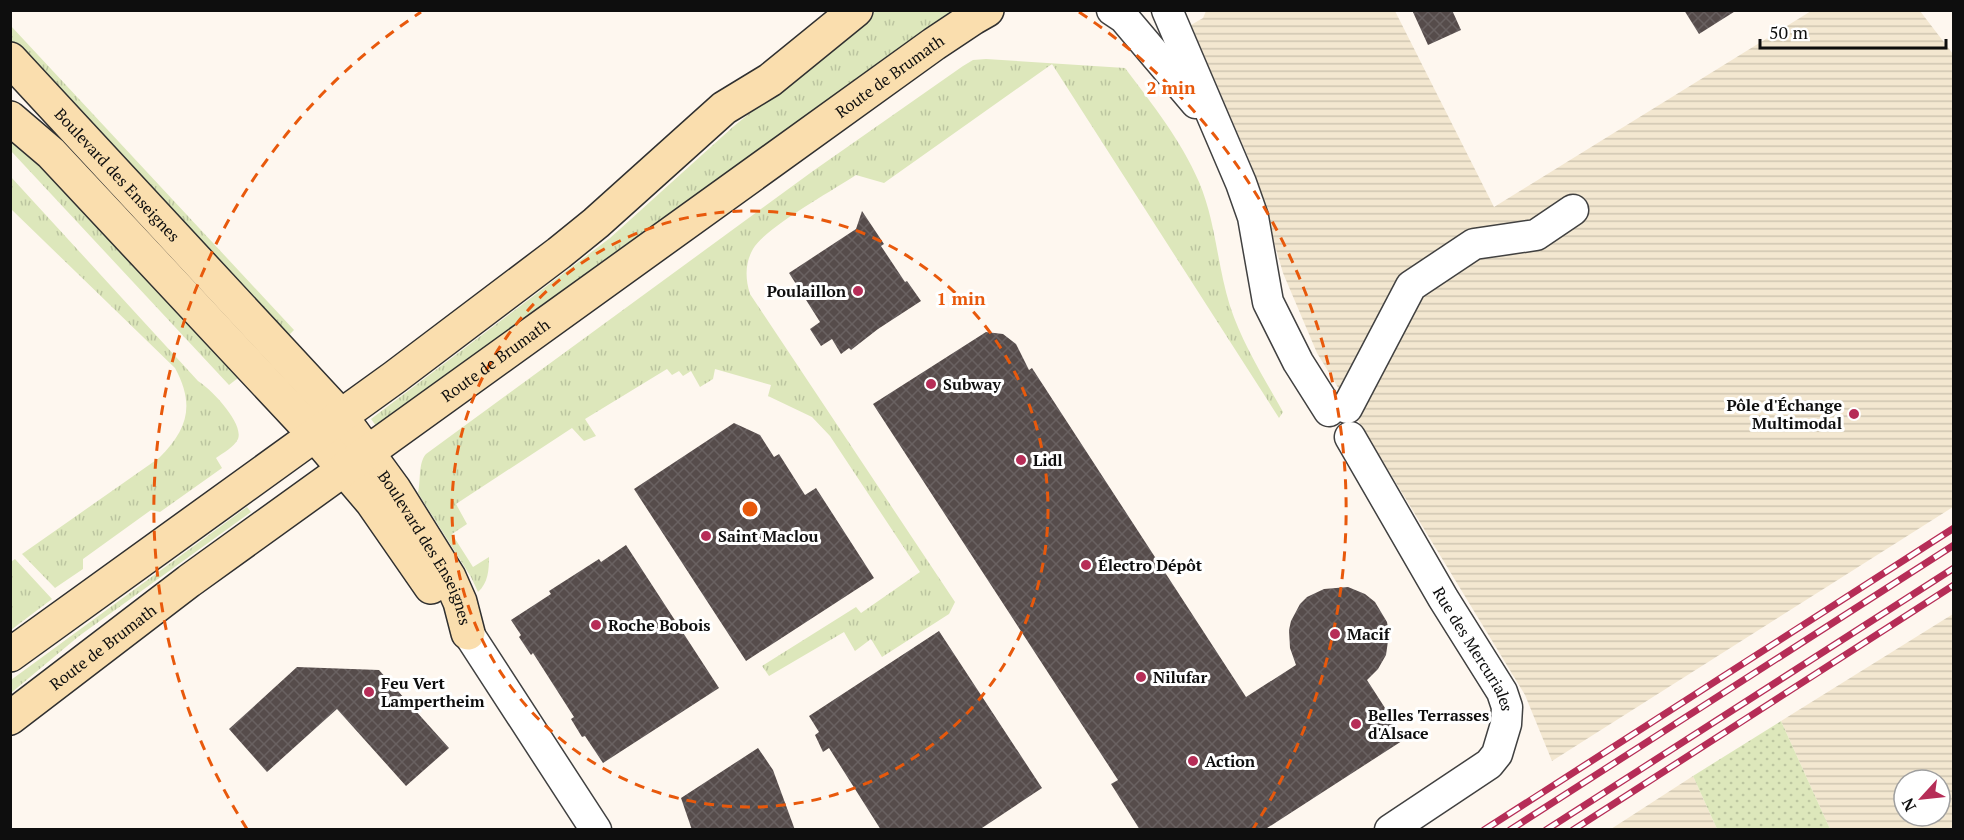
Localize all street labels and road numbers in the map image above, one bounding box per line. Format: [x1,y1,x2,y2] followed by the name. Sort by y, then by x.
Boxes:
[831,29,949,123] street label: Route de Brumath
[50,103,185,247] street label: Boulevard des Enseignes
[437,313,555,407] street label: Route de Brumath
[373,466,477,627] street label: Boulevard des Enseignes
[1428,583,1518,712] street label: Rue des Mercuriales
[45,599,161,695] street label: Route de Brumath

